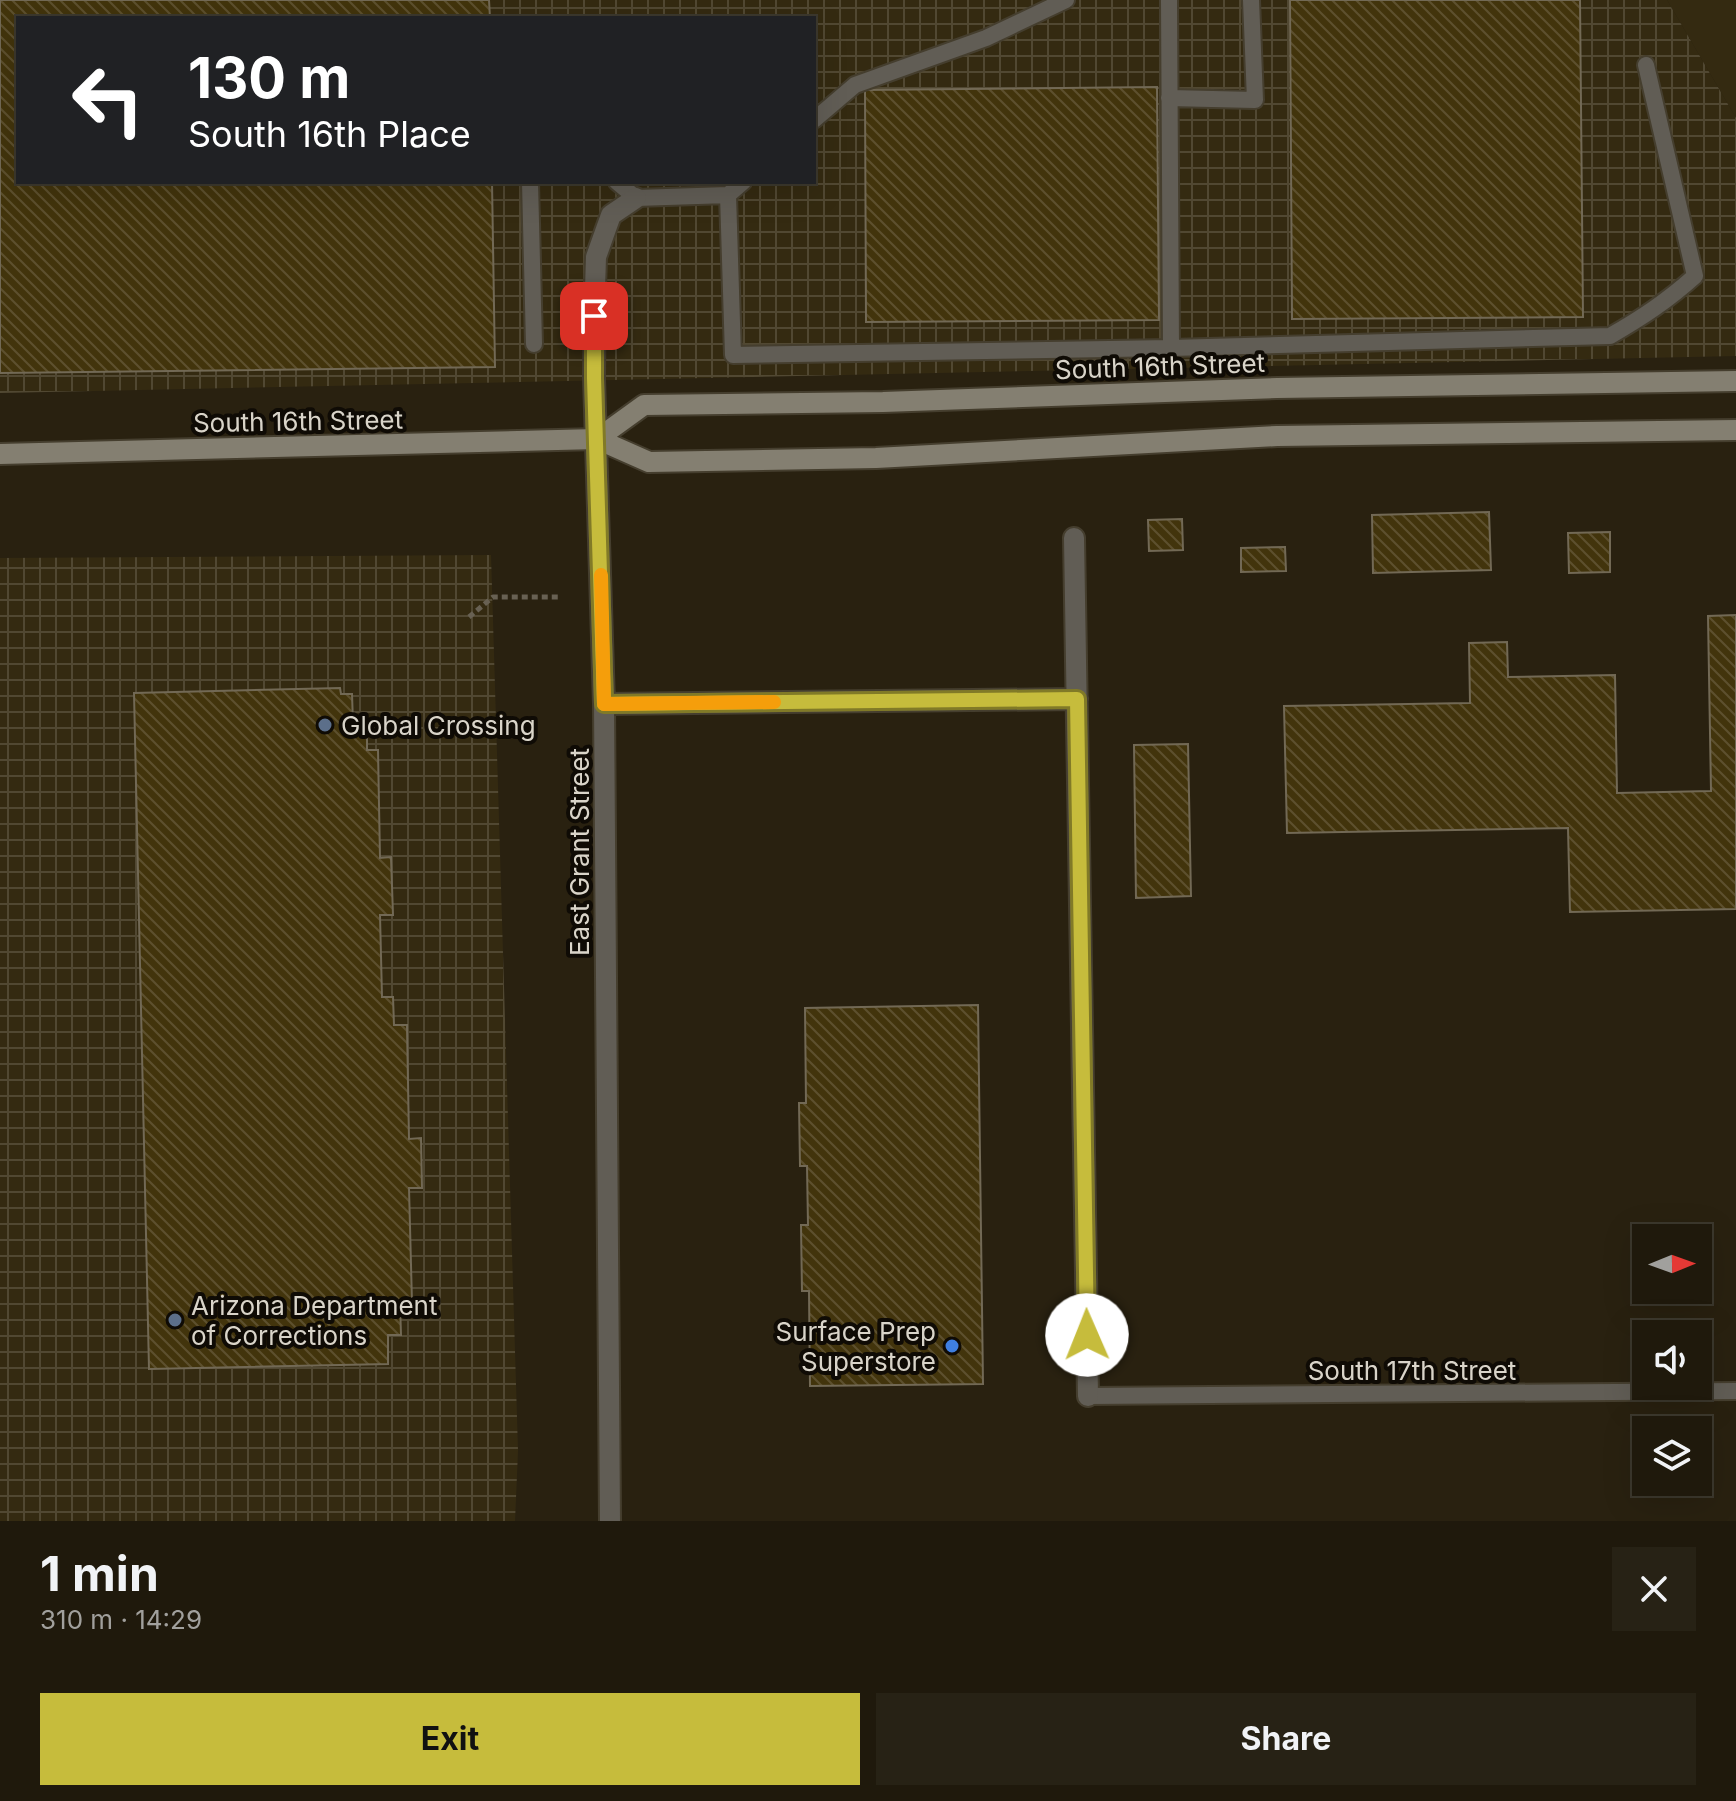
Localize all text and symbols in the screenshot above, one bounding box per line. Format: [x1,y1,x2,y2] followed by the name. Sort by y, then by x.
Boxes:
[188,44,350,112] text: 130 m
[56,48,160,152] icon: left
[188,112,471,156] text: South 16th Place
[560,282,628,350] pin
[572,294,616,338] icon: arrive
[1054,347,1266,385] street label: South 16th Street
[193,404,403,438] street label: South 16th Street
[341,710,536,741] place label: Global Crossing
[316,716,334,734] marker: Global Crossing
[564,748,595,956] street label: East Grant Street
[1632,1224,1712,1304] north arrow
[1632,1224,1712,1496] map controls
[191,1290,437,1351] place label: Arizona Department of Corrections
[1045,1293,1129,1377] position arrow
[166,1311,184,1329] marker: Arizona Department of Corrections
[776,1316,936,1377] place label: Surface Prep Superstore
[1632,1320,1712,1400] button: sound
[943,1337,961,1355] marker: Surface Prep Superstore
[1308,1355,1516,1386] street label: South 17th Street
[1632,1416,1712,1496] button: layers
[40,1544,159,1603] text: 1 min
[1612,1547,1696,1631] button: close
[40,1604,202,1635] text: 310 m · 14:29
[40,1693,860,1785] button: Exit
[876,1693,1696,1785] button: Share

